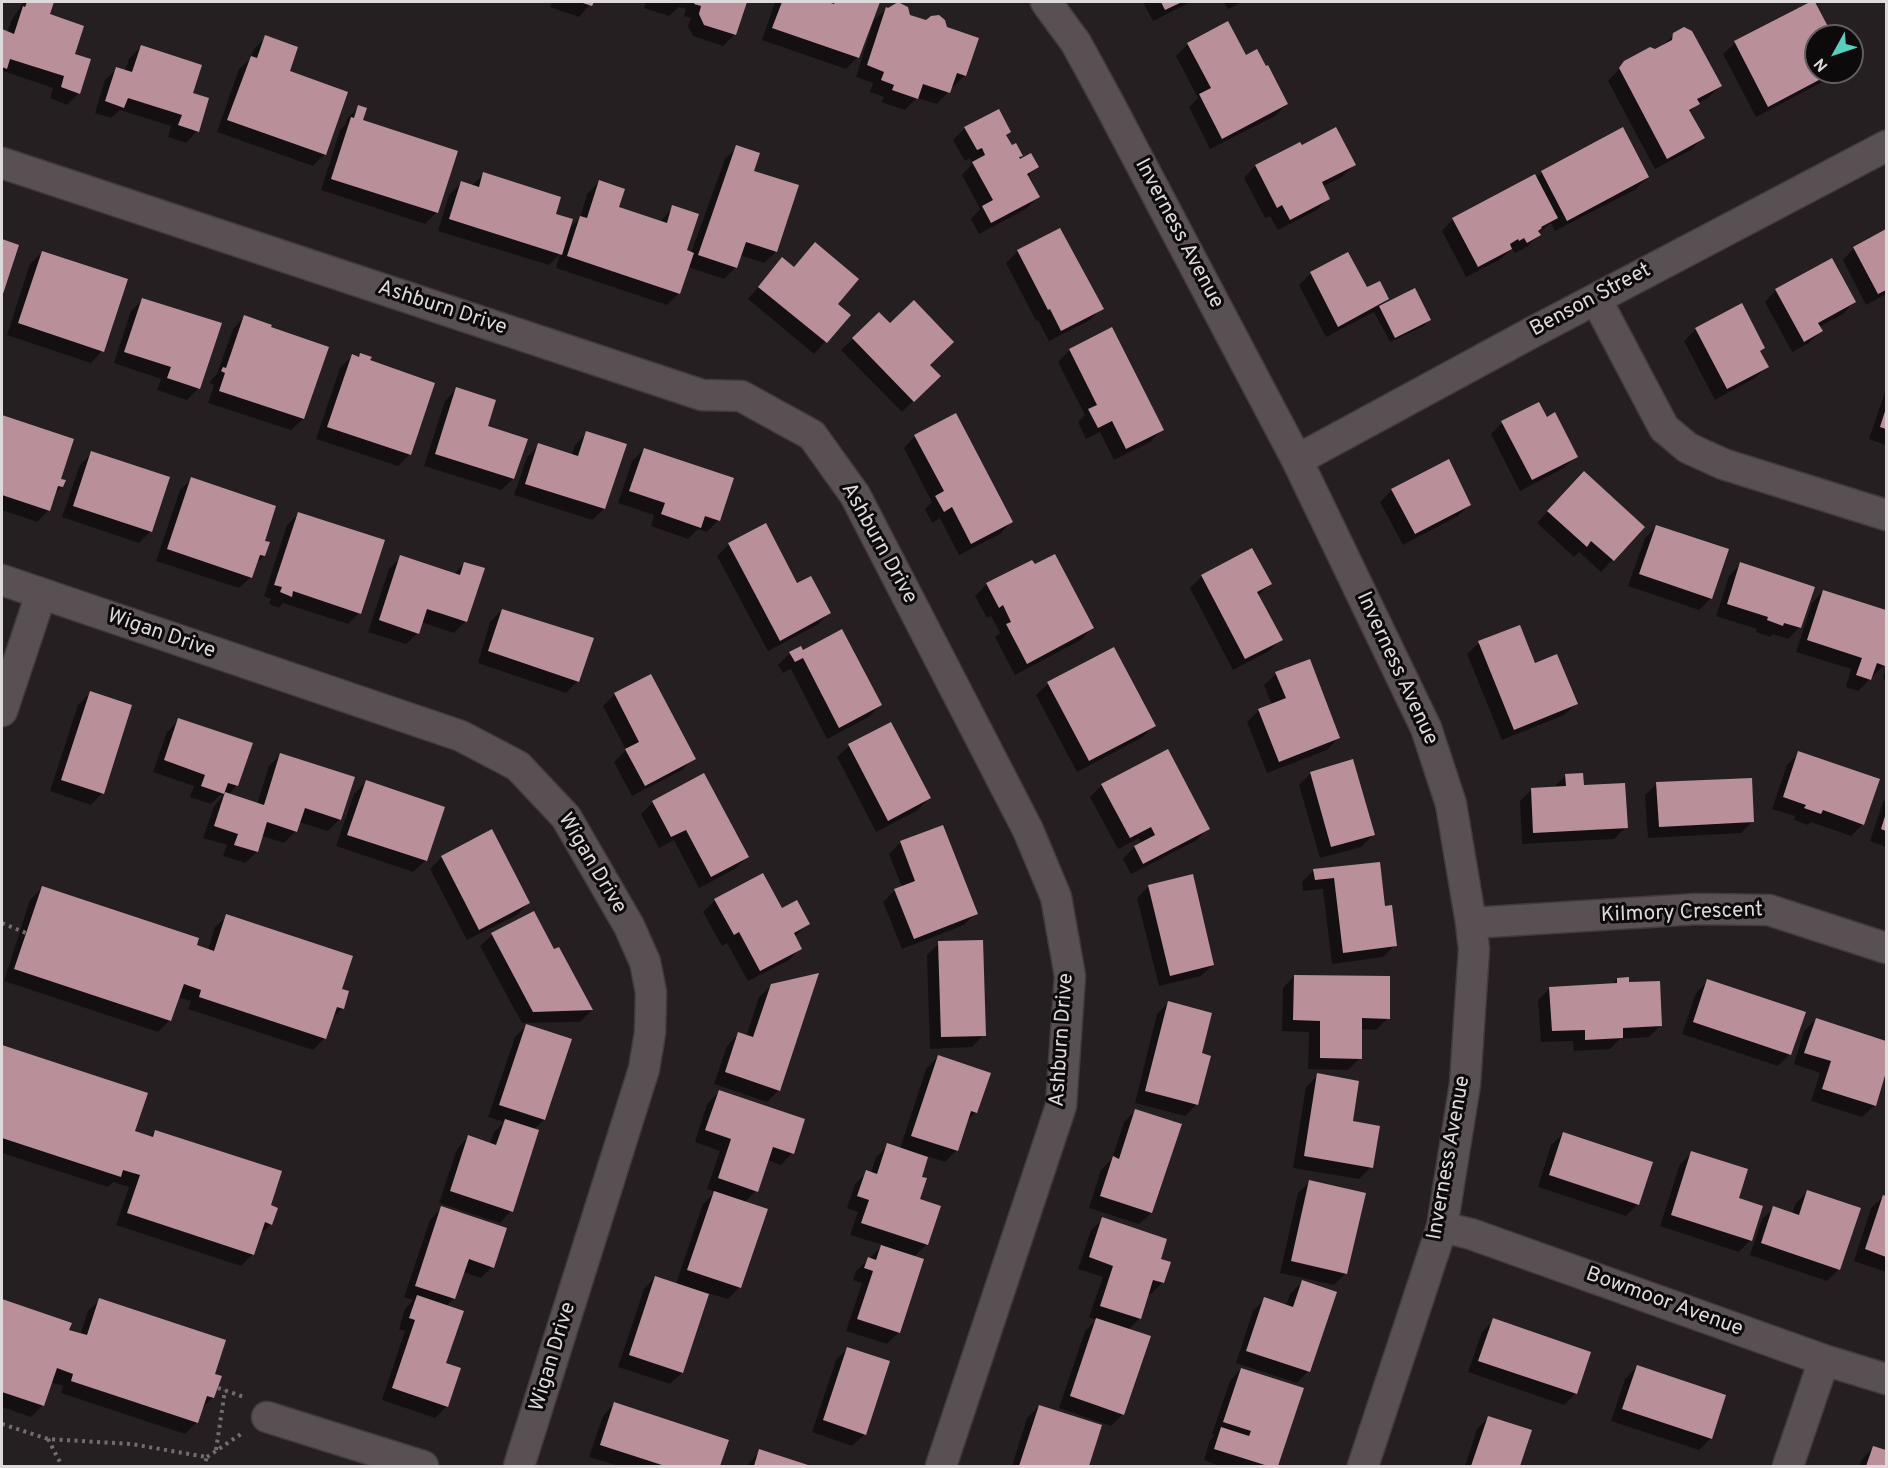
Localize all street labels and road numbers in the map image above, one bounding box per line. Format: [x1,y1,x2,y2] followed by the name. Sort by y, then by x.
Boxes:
[1128,155,1228,313] street label: Inverness Avenue
[1526,259,1656,343] street label: Benson Street
[374,276,510,342] street label: Ashburn Drive
[834,479,922,609] street label: Ashburn Drive
[1350,588,1442,750] street label: Inverness Avenue
[104,605,218,665] street label: Wigan Drive
[551,809,631,919] street label: Wigan Drive
[1600,899,1764,929] street label: Kilmory Crescent
[1046,972,1080,1108] street label: Ashburn Drive
[1423,1074,1477,1242] street label: Inverness Avenue
[1582,1263,1746,1343] street label: Bowmoor Avenue
[525,1299,583,1415] street label: Wigan Drive

